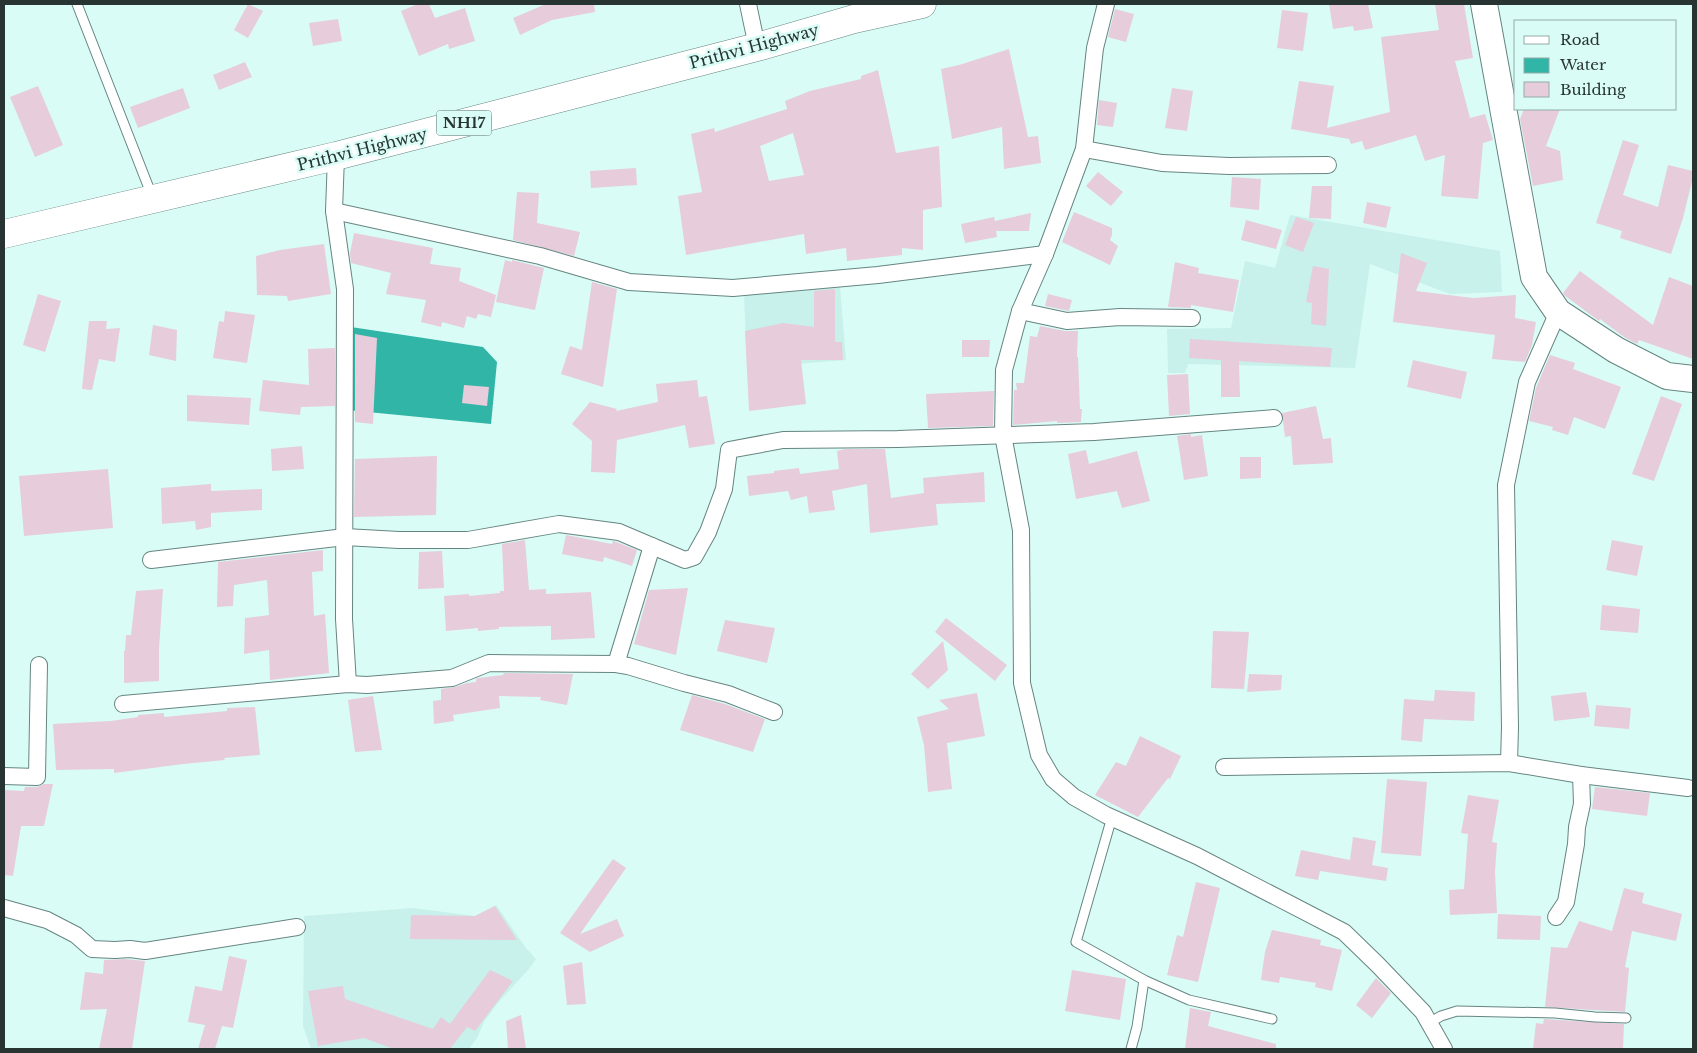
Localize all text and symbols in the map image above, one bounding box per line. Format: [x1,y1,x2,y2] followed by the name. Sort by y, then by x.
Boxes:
[687,19,822,73] street label: Prithvi Highway
[1514,20,1677,110] legend
[1560,30,1600,49] text: Road
[1559,55,1607,74] text: Water
[1560,80,1627,99] text: Building
[436,110,492,136] road number: NH17
[295,123,430,175] street label: Prithvi Highway

